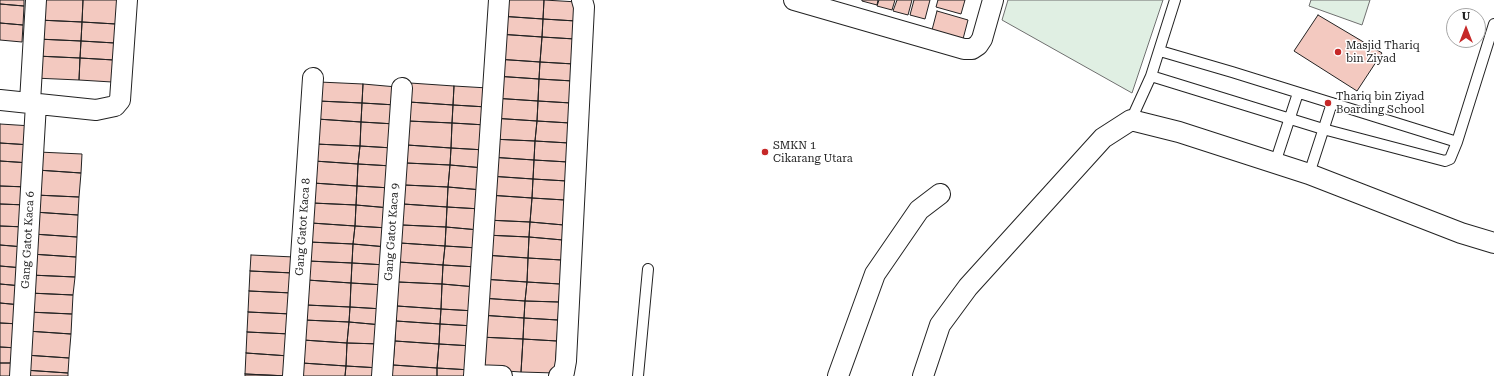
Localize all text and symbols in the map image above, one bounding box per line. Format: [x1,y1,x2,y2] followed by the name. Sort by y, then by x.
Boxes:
[1446,8,1486,48] north arrow
[1462,10,1470,23] text: U
[1346,39,1420,65] place label: Masjid Thariq bin Ziyad
[1333,47,1343,57] marker: Masjid Thariq bin Ziyad
[1336,90,1424,116] place label: Thariq bin Ziyad Boarding School
[1323,98,1333,108] marker: Thariq bin Ziyad Boarding School
[773,139,853,165] place label: SMKN 1 Cikarang Utara
[760,147,770,157] marker: SMKN 1 Cikarang Utara
[293,178,313,276] street label: Gang Gatot Kaca 8
[382,183,402,281] street label: Gang Gatot Kaca 9
[19,191,37,289] street label: Gang Gatot Kaca 6

